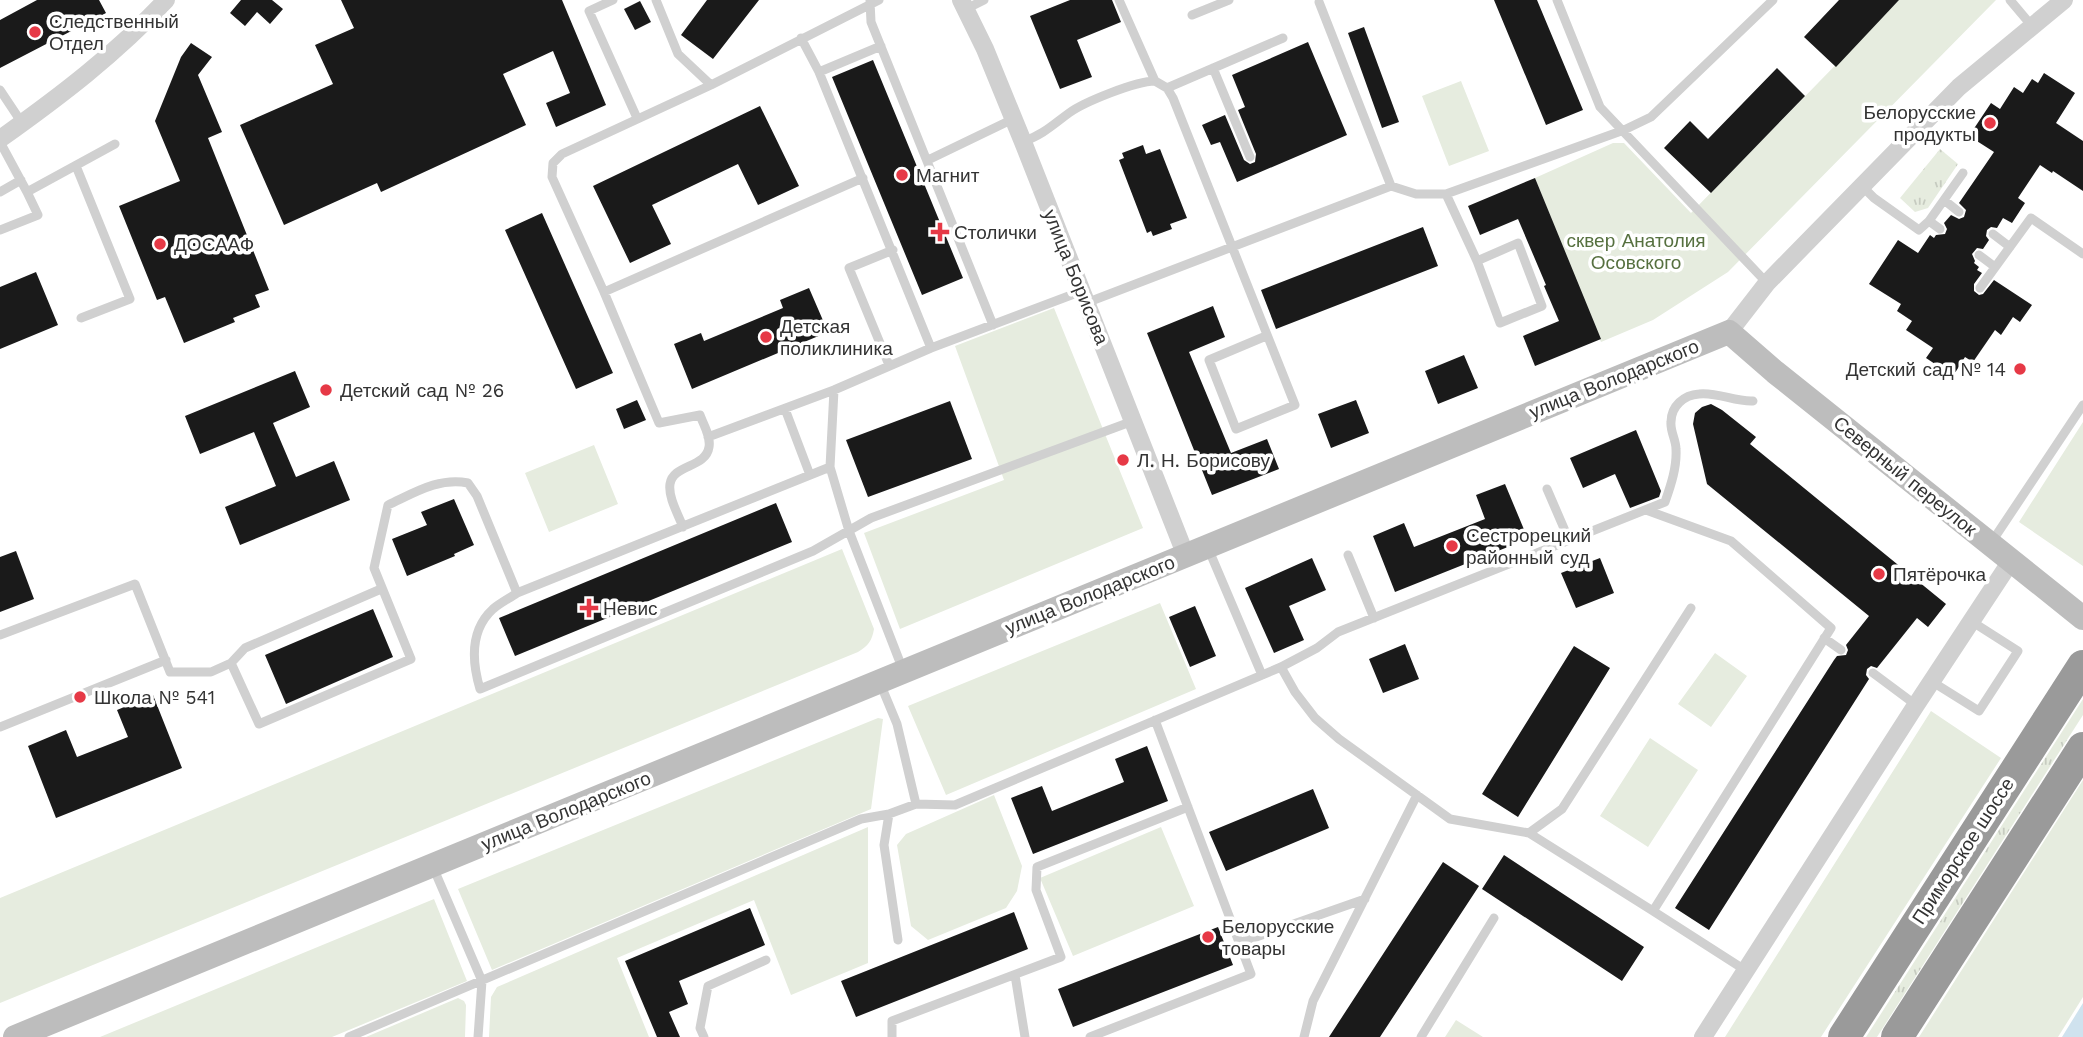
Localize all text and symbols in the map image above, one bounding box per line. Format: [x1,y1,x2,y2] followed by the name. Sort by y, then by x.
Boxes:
[49,10,179,55] place label: Следственный Отдел
[27,24,43,40] marker: Следственный Отдел
[1864,101,1976,146] place label: Белорусские продукты
[1982,115,1998,131] marker: Белорусские продукты
[916,164,980,187] place label: Магнит
[894,167,910,183] marker: Магнит
[1038,206,1114,348] street label: улица Борисова
[954,221,1037,244] place label: Столички
[932,224,948,240] marker: Столички
[1566,229,1706,274] park label: сквер Анатолия Осовского
[174,233,254,256] place label: ДОСААФ
[152,236,168,252] marker: ДОСААФ
[780,315,893,360] place label: Детская поликлиника
[758,329,774,345] marker: Детская поликлиника
[1526,334,1702,424] street label: улица Володарского
[1846,358,2006,381] place label: Детский сад № 14
[2012,361,2028,377] marker: Детский сад № 14
[340,379,504,402] place label: Детский сад № 26
[318,382,334,398] marker: Детский сад № 26
[1829,411,1982,541] street label: Северный переулок
[1137,449,1270,472] place label: Л. Н. Борисову
[1115,452,1131,468] marker: Л. Н. Борисову
[1466,524,1591,569] place label: Сестрорецкий районный суд
[1444,538,1460,554] marker: Сестрорецкий районный суд
[1002,550,1178,640] street label: улица Володарского
[1893,563,1987,586] place label: Пятёрочка
[1871,566,1887,582] marker: Пятёрочка
[603,597,658,620] place label: Невис
[581,600,597,616] marker: Невис
[94,686,215,709] place label: Школа № 541
[72,689,88,705] marker: Школа № 541
[478,766,654,856] street label: улица Володарского
[1907,773,2019,929] street label: Приморское шоссе
[1222,915,1334,960] place label: Белорусские товары
[1200,929,1216,945] marker: Белорусские товары

